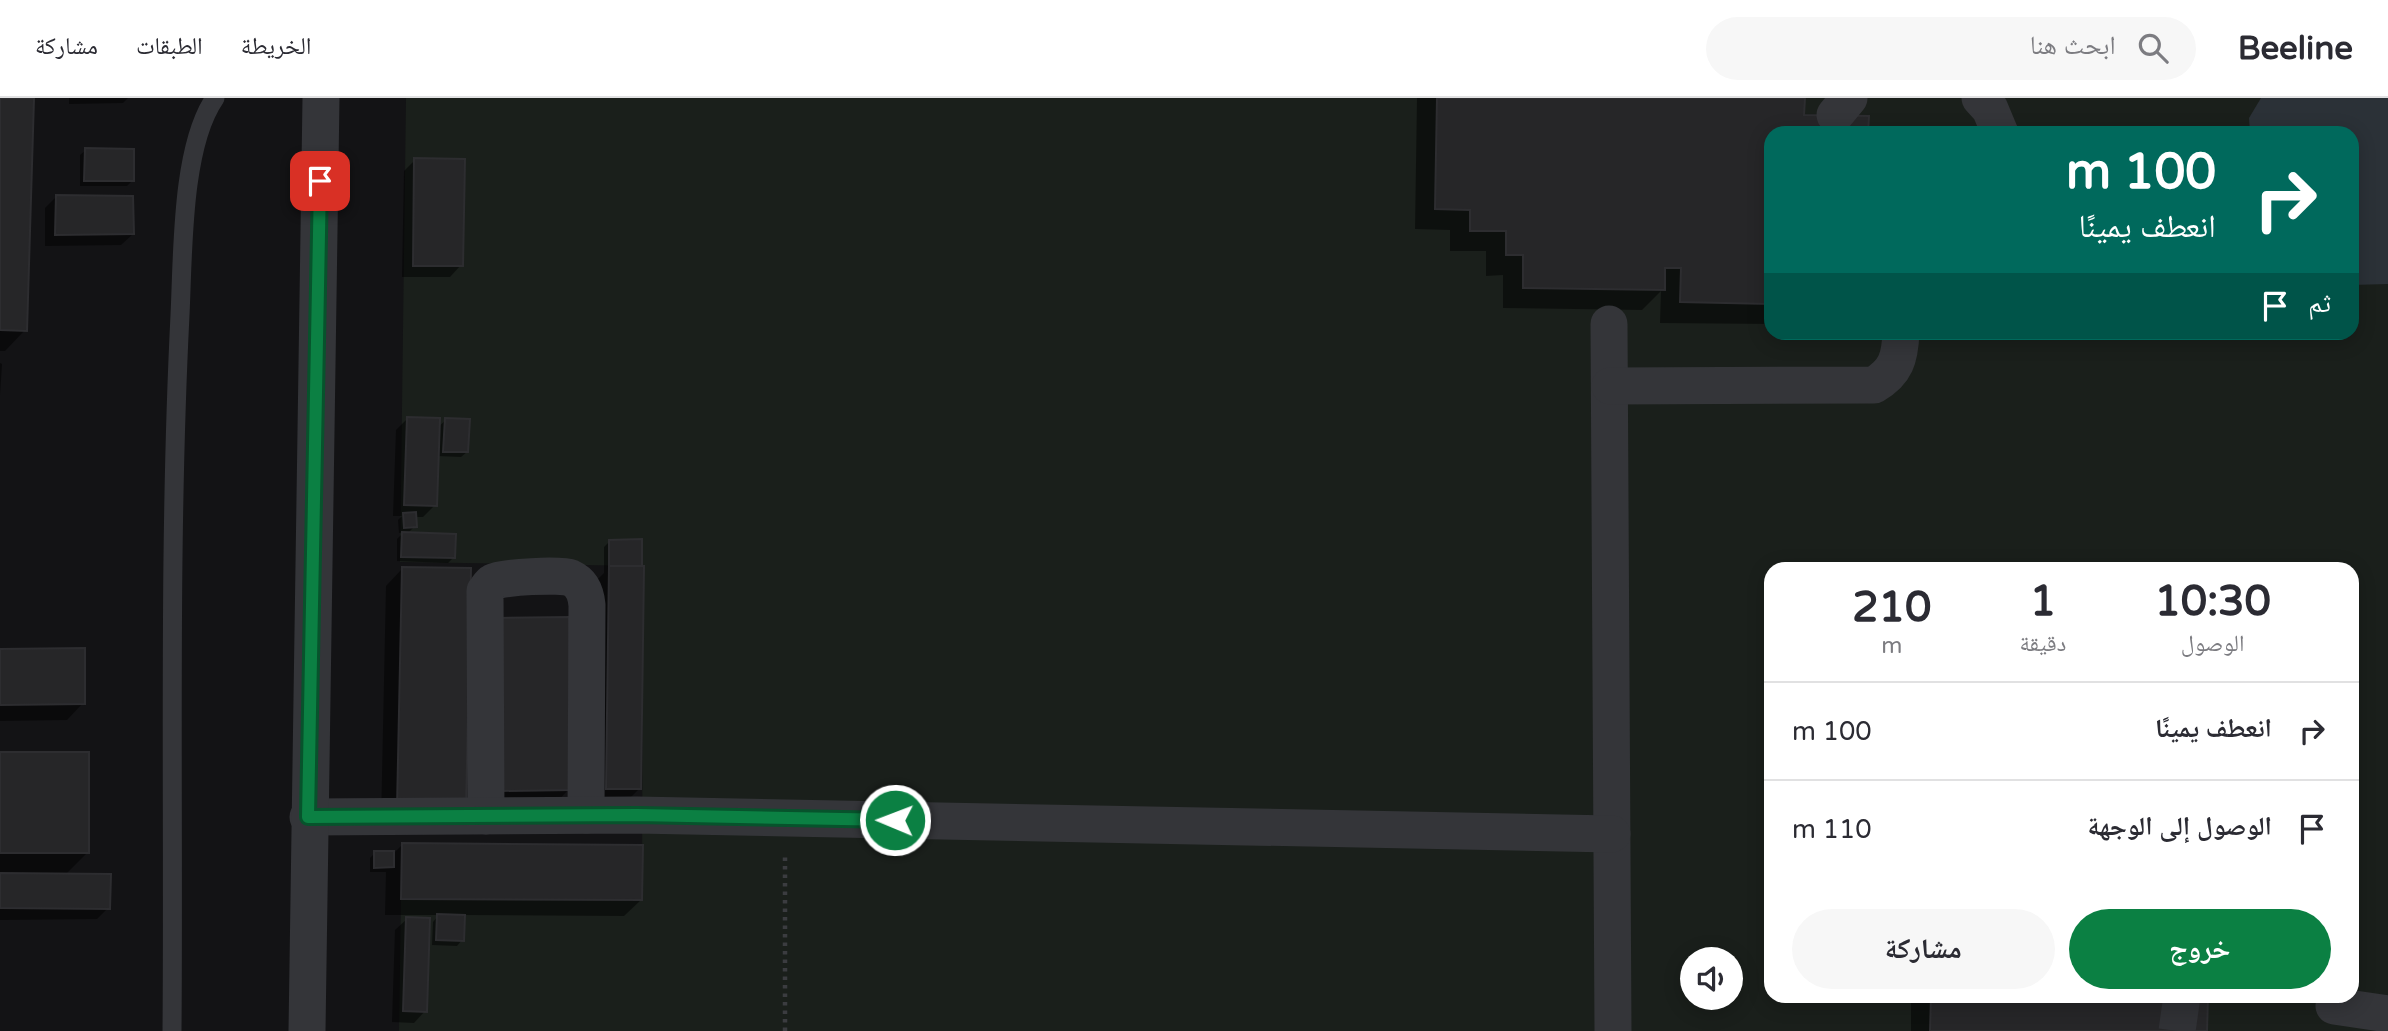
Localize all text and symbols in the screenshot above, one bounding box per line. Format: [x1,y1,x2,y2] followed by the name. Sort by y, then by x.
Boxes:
[1706,17,2196,80] search box
[2134,29,2172,67] icon: search
[2238,29,2353,68] text: Beeline
[2030,30,2116,61] text: ابحث هنا
[35,32,98,61] text: مشاركة
[136,32,203,61] text: الطبقات
[241,32,311,61] text: الخريطة
[2066,143,2216,202] text: 100 m
[290,151,350,211] pin
[2240,154,2331,245] icon: right
[301,162,339,200] icon: arrive
[2079,208,2216,246] text: انعطف يمينًا
[2256,287,2294,325] icon: arrive
[2308,288,2331,319] text: ثم
[2030,576,2056,627] text: 1
[2154,576,2271,627] text: 10:30
[1852,582,1931,633] text: 210
[2019,630,2066,658] text: دقيقة
[2181,630,2244,658] text: الوصول
[1881,632,1902,660] text: m
[2293,712,2331,750] icon: right
[2155,713,2272,744] text: انعطف يمينًا
[1792,716,1872,747] text: 100 m
[858,783,932,857] position arrow
[2293,810,2331,848] icon: arrive
[2088,811,2272,842] text: الوصول إلى الوجهة
[1792,814,1872,845] text: 110 m
[1792,909,2055,989] button: مشاركة
[2069,909,2331,989] button: خروج
[1680,947,1743,1010] map controls
[1680,947,1743,1010] button: sound

